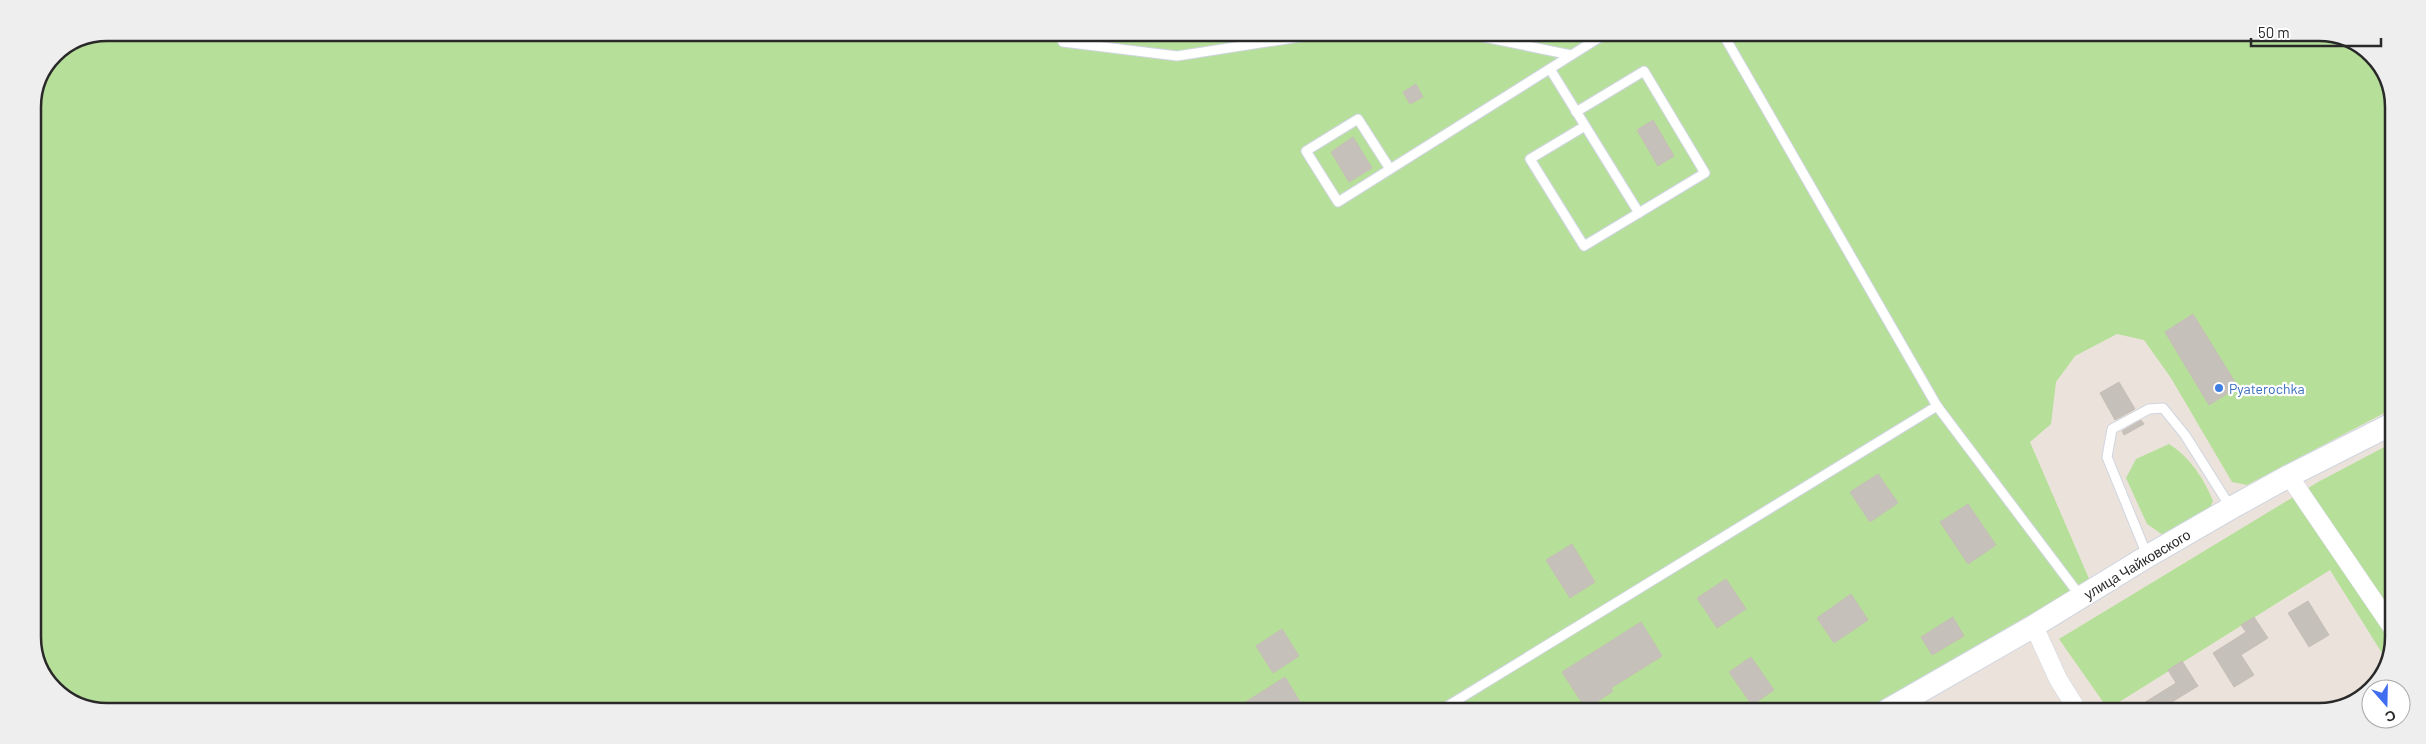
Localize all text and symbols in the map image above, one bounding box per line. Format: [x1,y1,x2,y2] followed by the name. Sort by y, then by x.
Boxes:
[2251,15,2381,47] scale bar
[2258,23,2290,41] text: 50 m
[2229,380,2305,397] place label: Pyaterochka
[2213,382,2225,394] marker: Pyaterochka
[2081,525,2194,603] street label: улица Чайковского
[2361,679,2411,729] north arrow
[2383,707,2398,726] text: С

